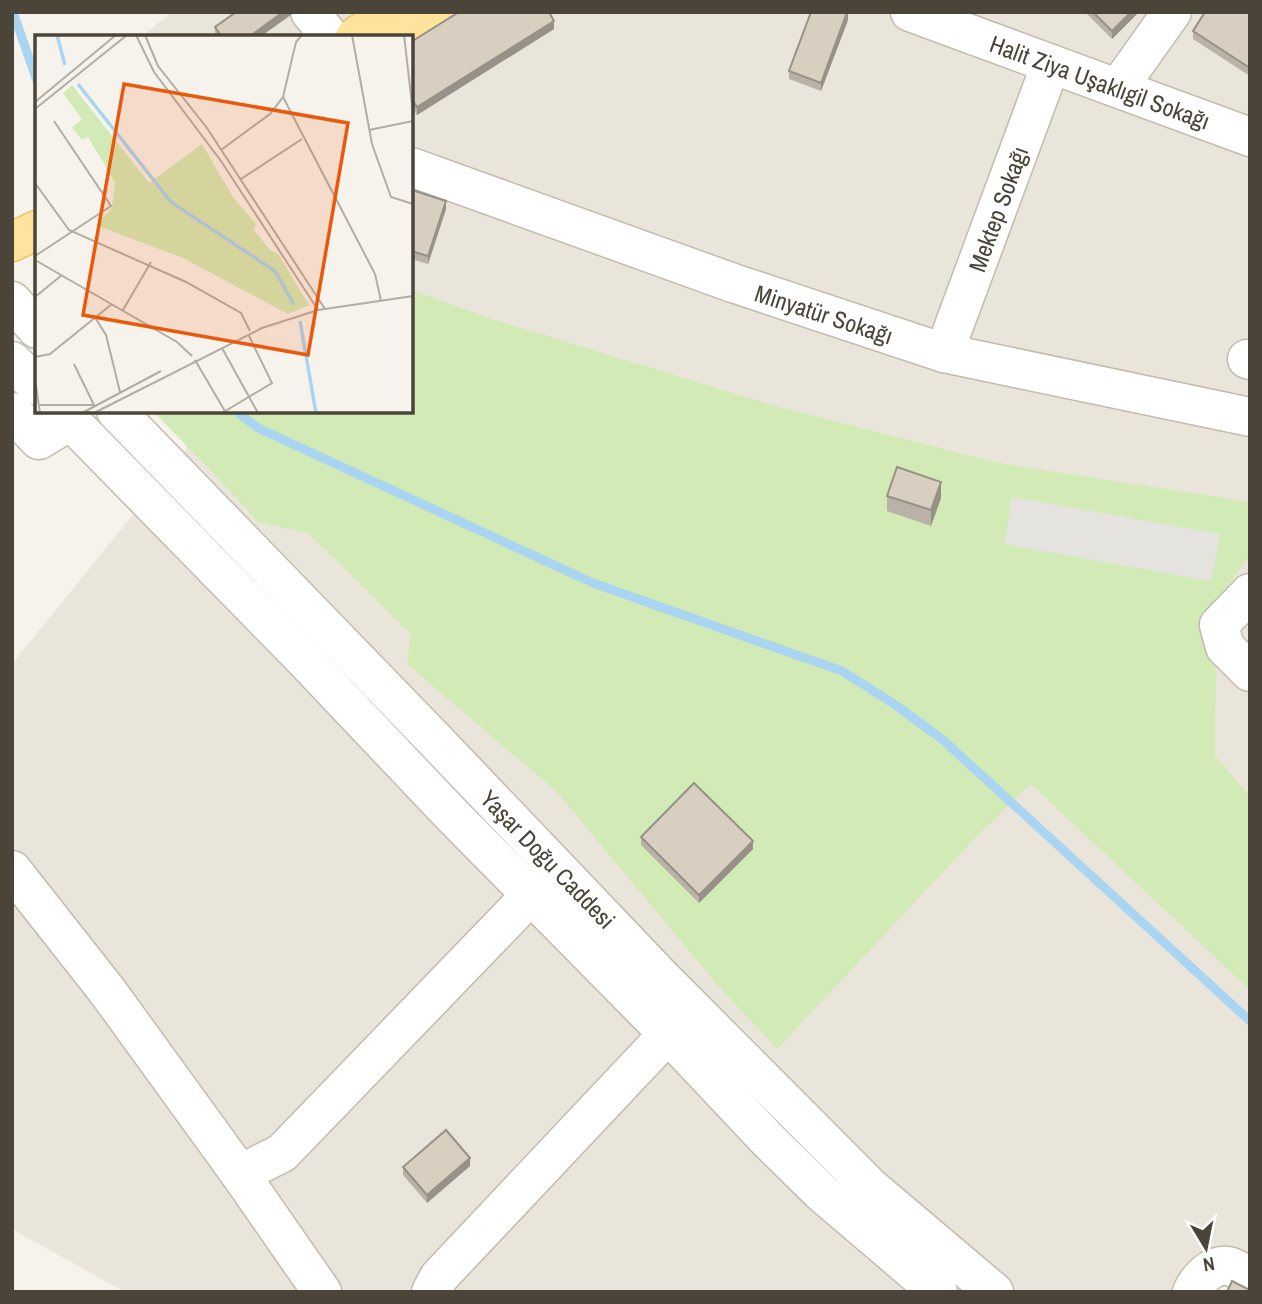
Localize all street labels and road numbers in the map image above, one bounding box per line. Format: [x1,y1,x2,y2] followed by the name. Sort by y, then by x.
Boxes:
[986,27,1214,137] street label: Halit Ziya Uşaklıgil Sokağı
[961,142,1035,276] street label: Mektep Sokağı
[751,277,897,351] street label: Minyatür Sokağı
[474,783,622,935] street label: Yaşar Doğu Caddesi

